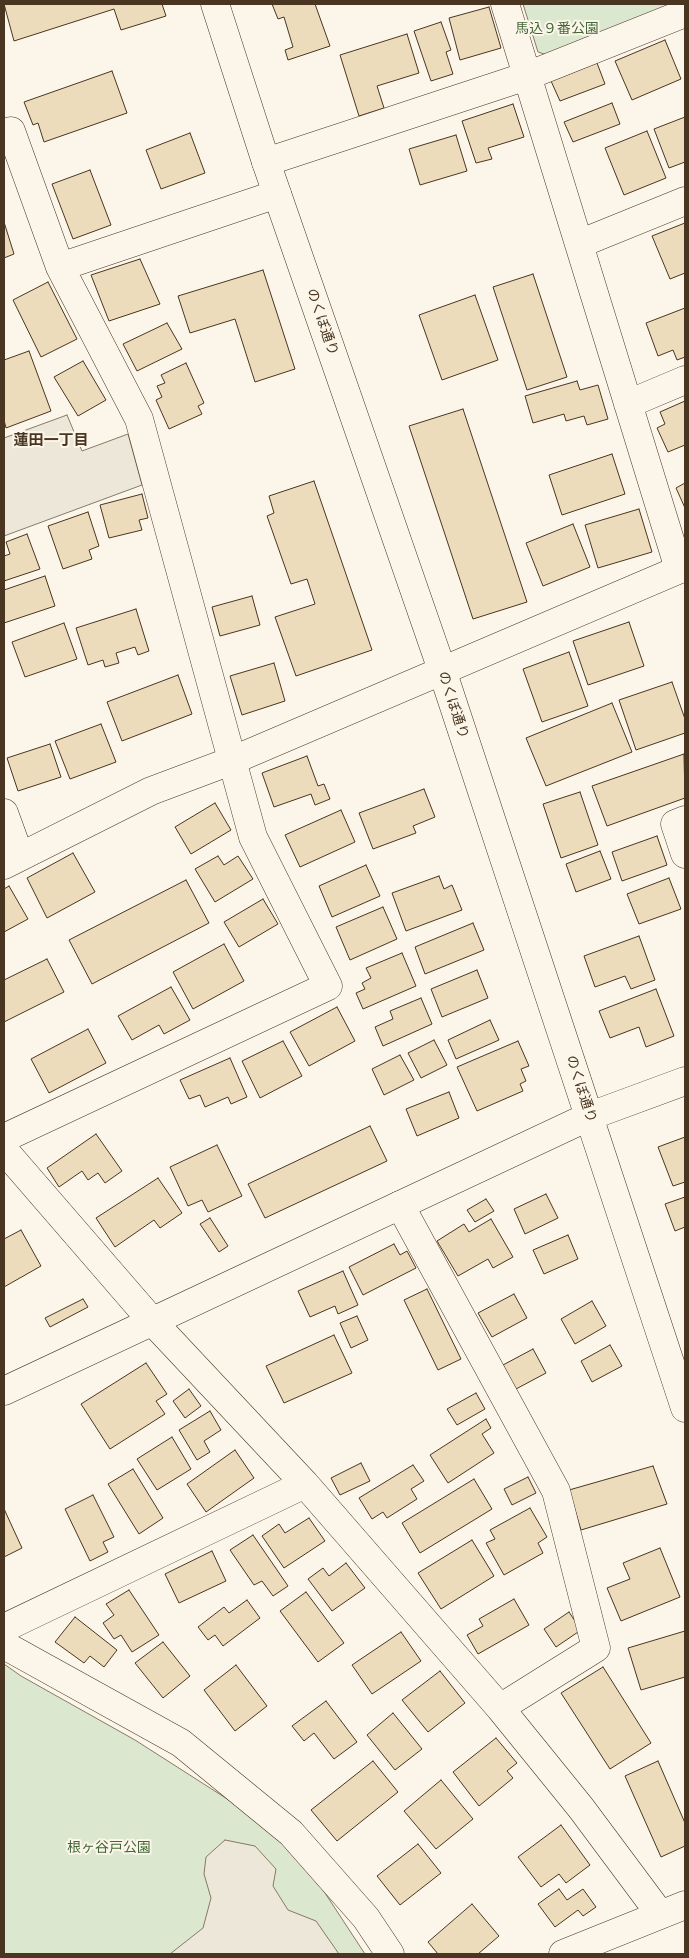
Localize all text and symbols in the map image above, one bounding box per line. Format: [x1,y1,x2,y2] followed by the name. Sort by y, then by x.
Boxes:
[515,21,599,37] park label: 馬込９番公園
[303,286,341,358] street label: のくぼ通り
[14,432,88,450] district label: 蓮田一丁目
[434,669,472,741] street label: のくぼ通り
[562,1053,600,1125] street label: のくぼ通り
[67,1840,151,1856] park label: 根ヶ谷戸公園

